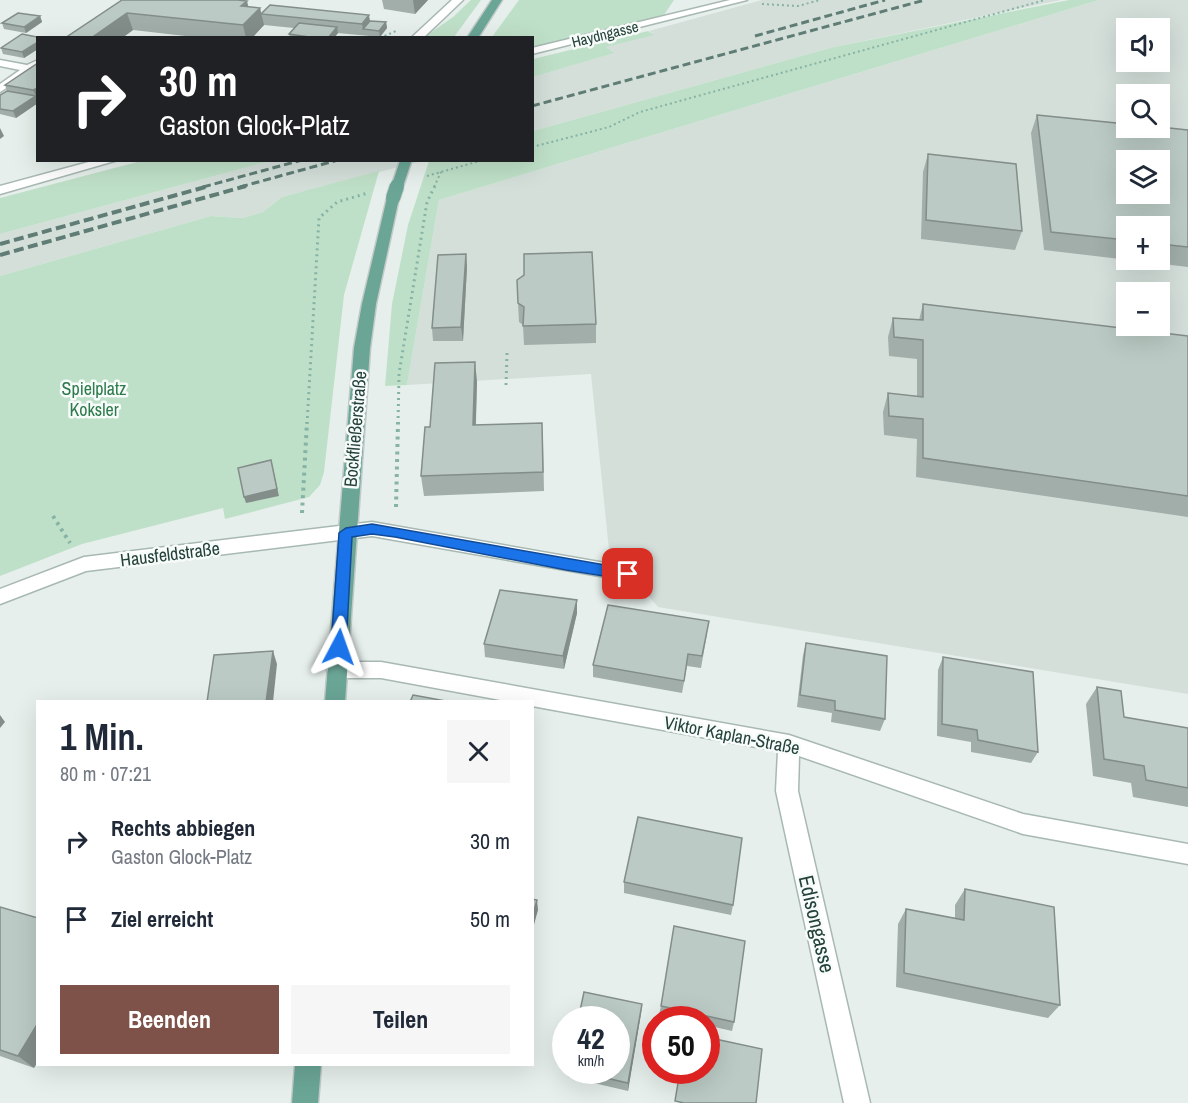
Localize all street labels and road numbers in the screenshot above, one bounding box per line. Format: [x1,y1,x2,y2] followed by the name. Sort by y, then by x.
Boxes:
[569,16,641,52] street label: Haydngasse
[337,370,373,488] street label: Bockfließerstraße
[119,535,221,573] street label: Hausfeldstraße
[662,710,802,760] street label: Viktor Kaplan-Straße
[792,872,842,976] street label: Edisongasse

